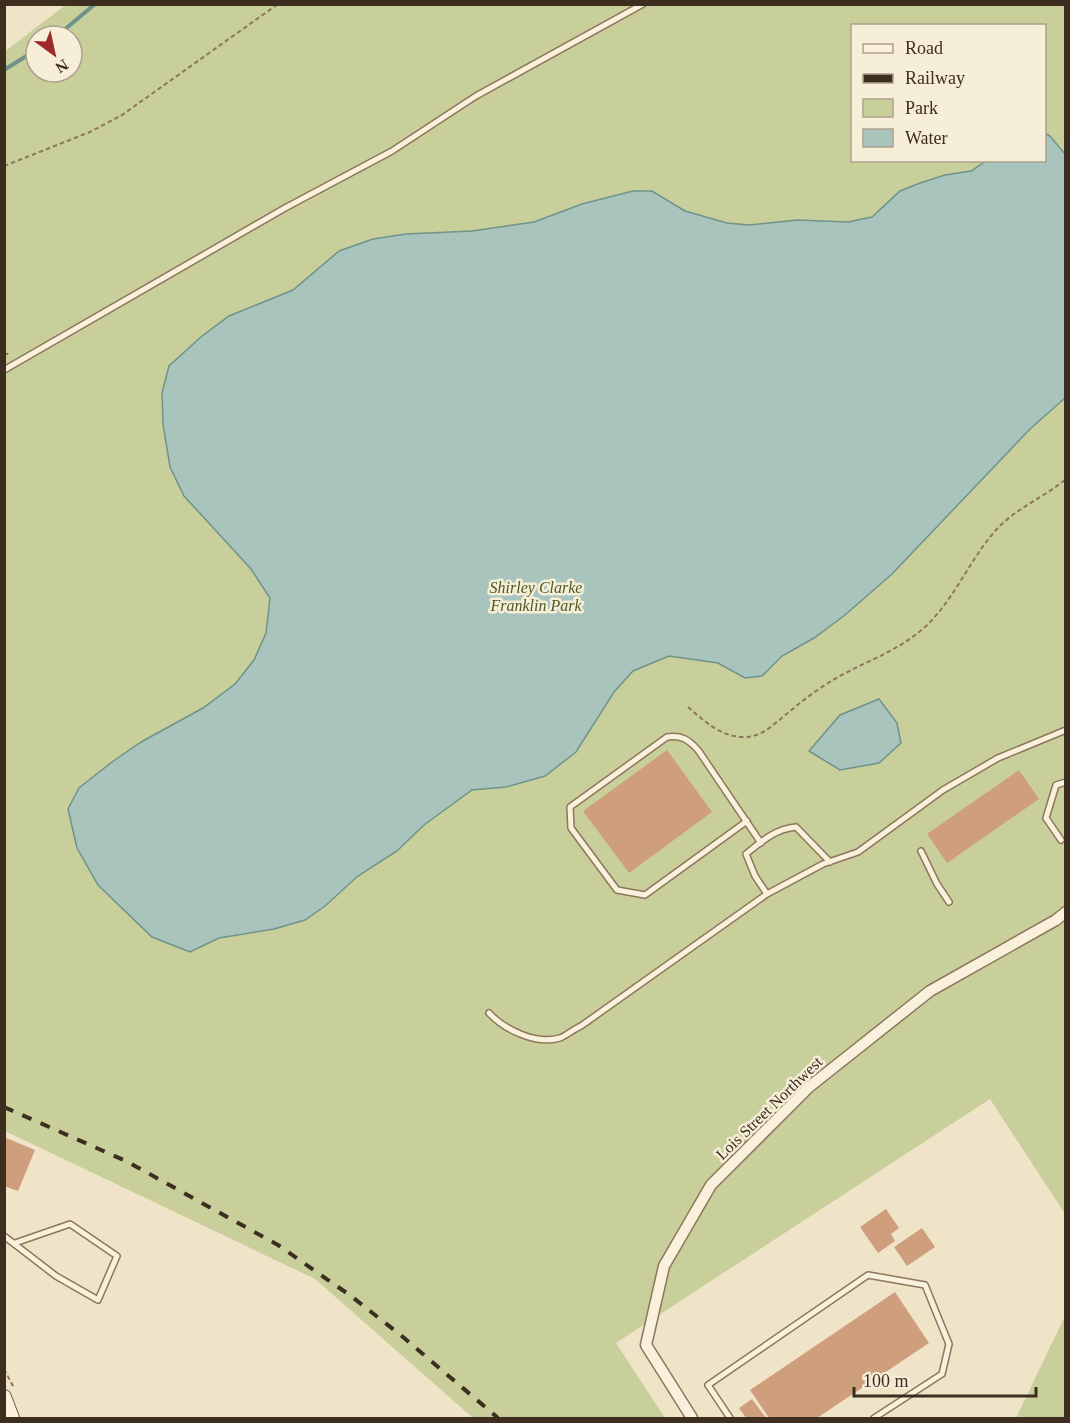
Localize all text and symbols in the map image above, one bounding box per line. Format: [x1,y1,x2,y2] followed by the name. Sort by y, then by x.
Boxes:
[24,24,84,84] north arrow
[851,24,1046,162] legend
[905,38,943,58] text: Road
[52,56,71,77] text: N
[905,68,965,88] text: Railway
[905,98,938,118] text: Park
[905,128,948,148] text: Water
[489,579,582,614] park label: Shirley Clarke Franklin Park
[713,1053,826,1163] street label: Lois Street Northwest
[854,1360,1036,1398] scale bar
[863,1371,909,1391] text: 100 m

